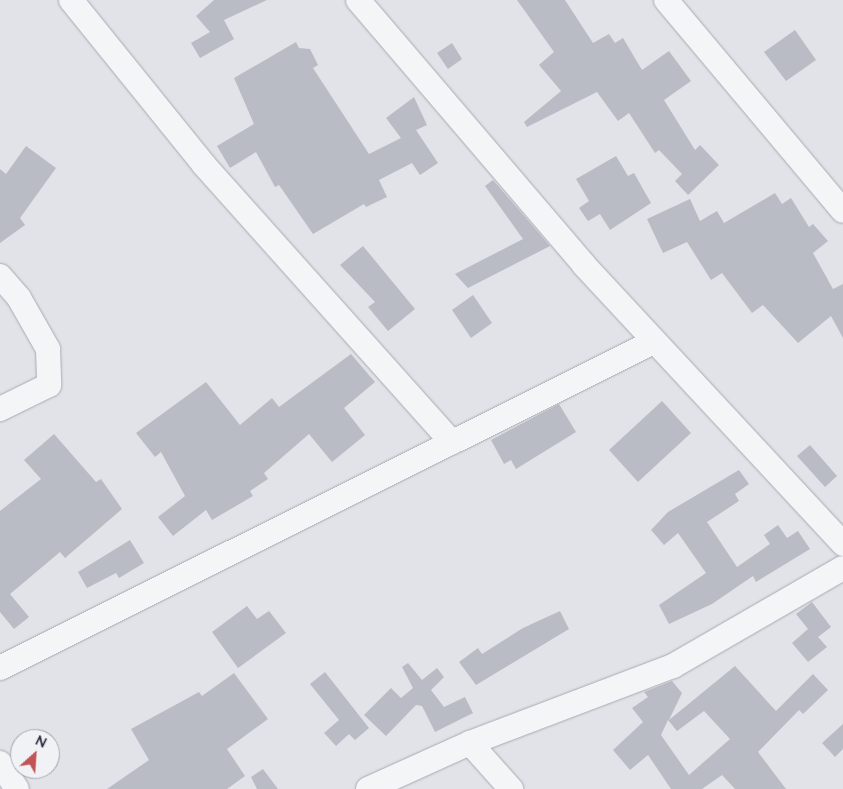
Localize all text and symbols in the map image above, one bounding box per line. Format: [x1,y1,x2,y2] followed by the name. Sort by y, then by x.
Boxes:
[10,729,60,779] north arrow
[32,731,50,752] text: N

